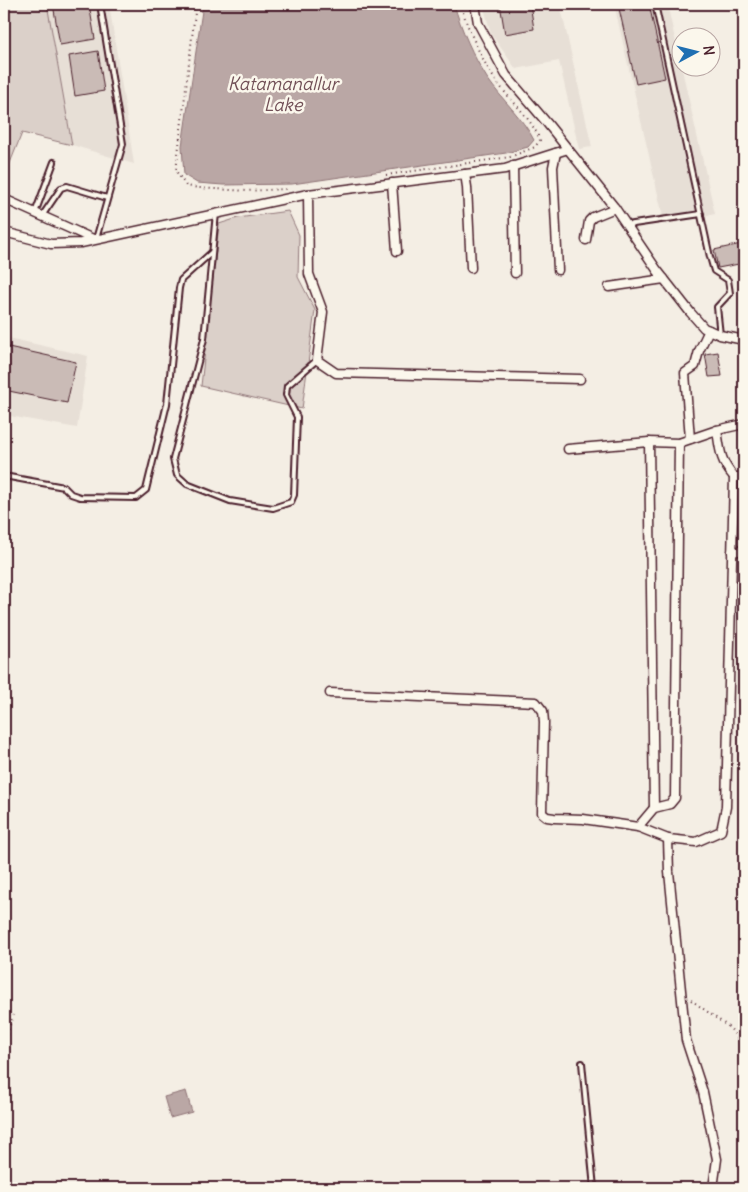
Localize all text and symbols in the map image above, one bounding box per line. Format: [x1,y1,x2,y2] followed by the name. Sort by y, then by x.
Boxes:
[670,28,720,78] north arrow
[699,45,718,56] text: N
[228,72,341,116] water label: Katamanallur Lake

